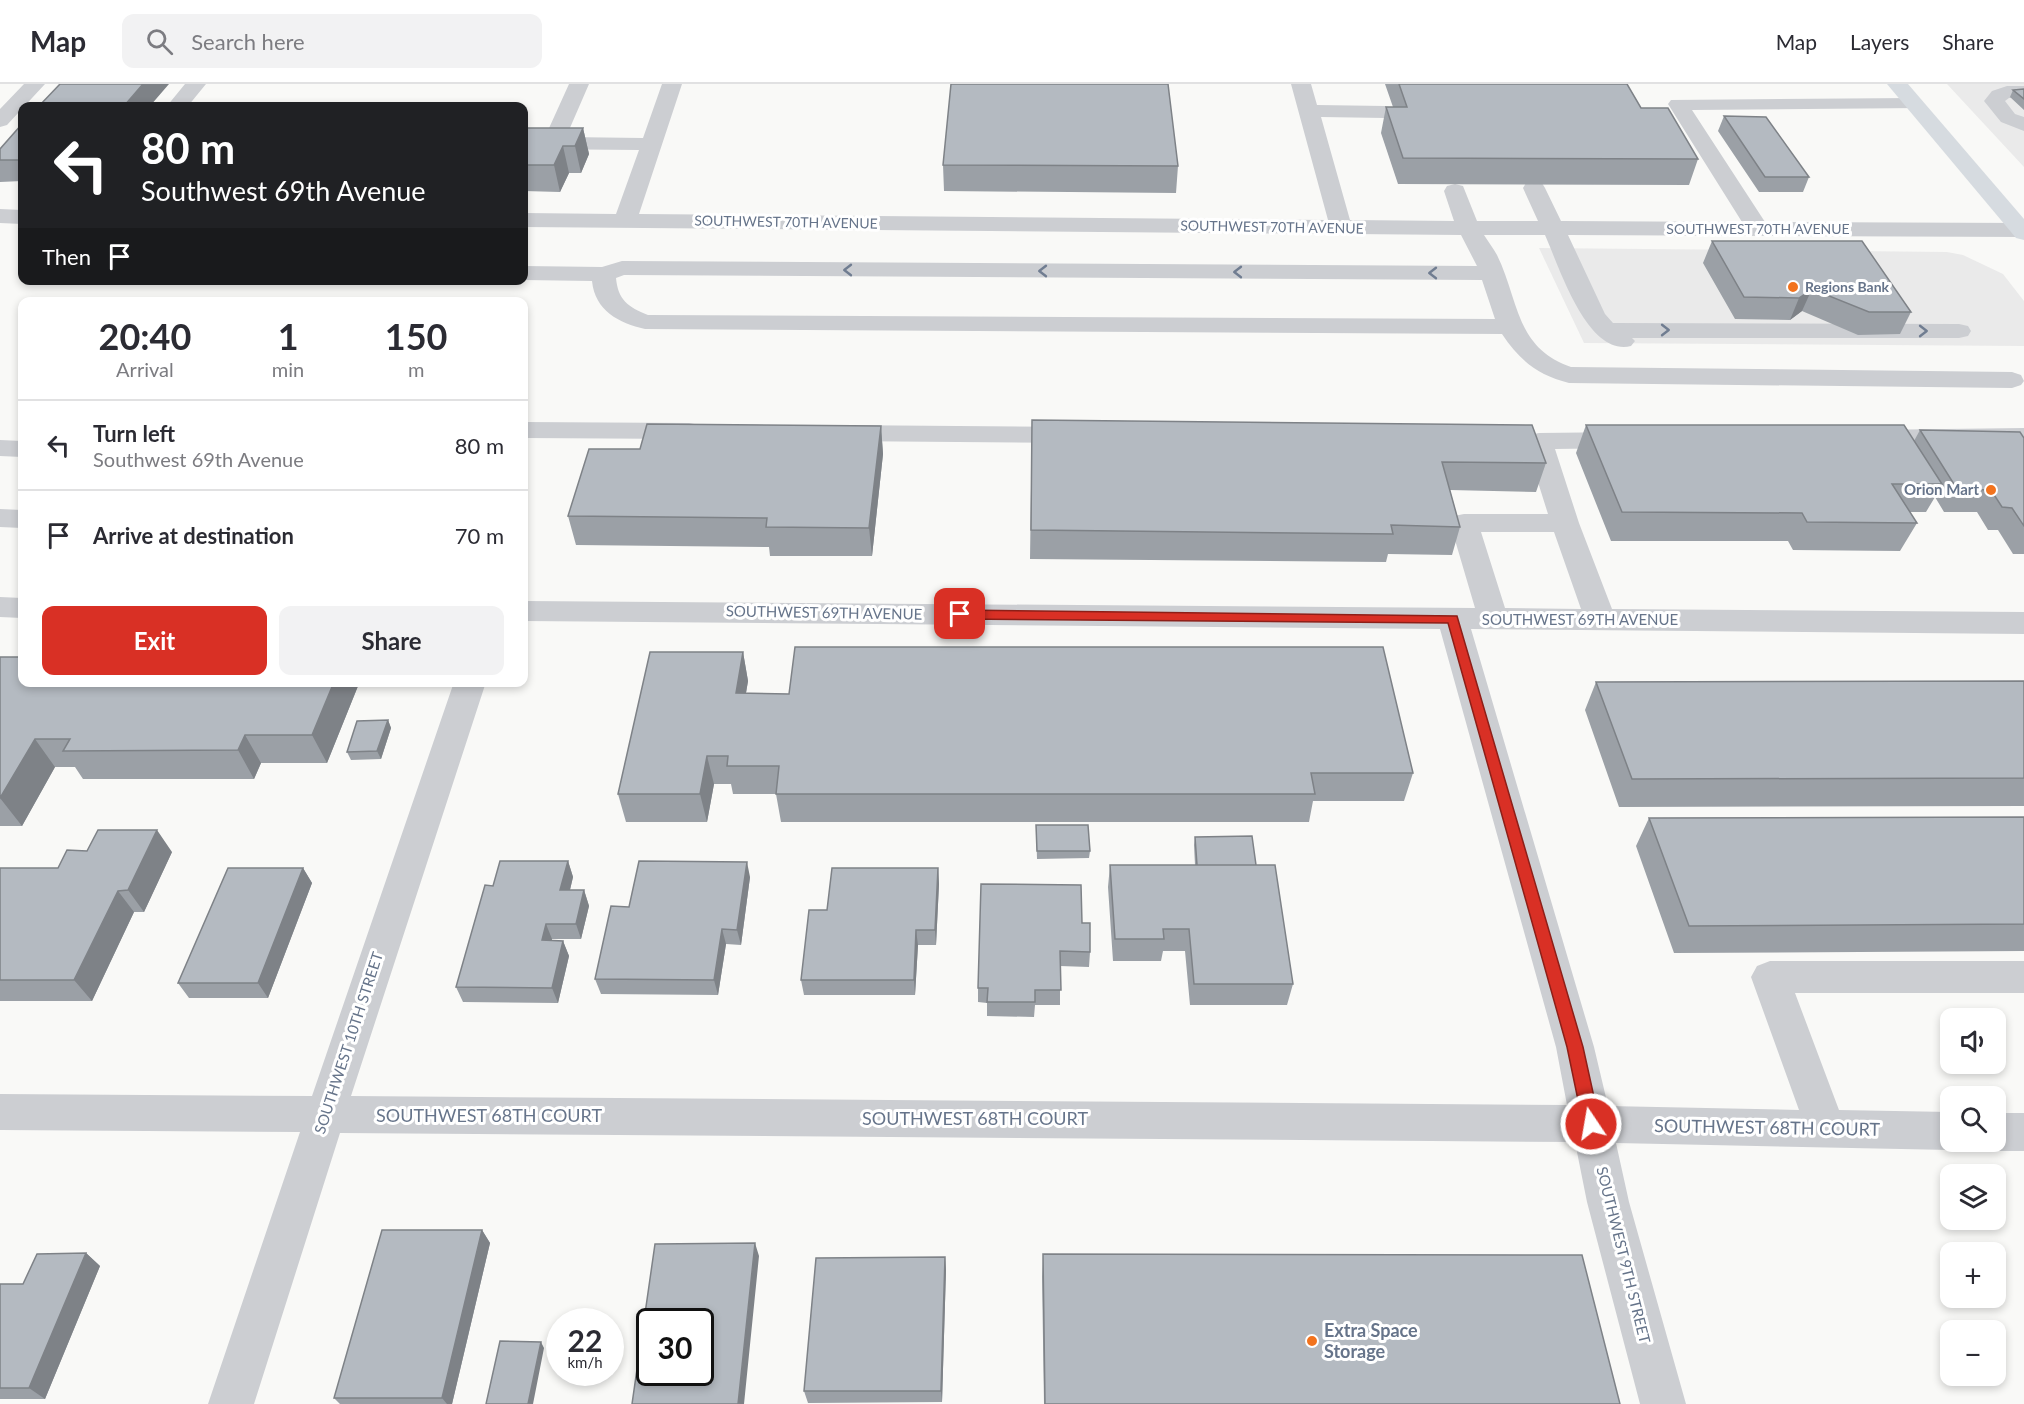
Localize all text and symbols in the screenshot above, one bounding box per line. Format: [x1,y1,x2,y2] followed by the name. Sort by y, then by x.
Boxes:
[122,14,542,68] search box
[30,24,86,58] text: Map
[143,25,176,58] icon: search
[191,28,305,55] text: Search here
[1776,29,1817,54] text: Map
[1850,29,1909,54] text: Layers
[1942,29,1994,54] text: Share
[141,123,235,173] text: 80 m
[42,126,120,204] icon: left
[141,174,426,207] text: Southwest 69th Avenue
[694,211,878,232] street label: SOUTHWEST 70TH AVENUE
[1180,216,1364,237] street label: SOUTHWEST 70TH AVENUE
[1666,220,1850,237] street label: SOUTHWEST 70TH AVENUE
[103,240,136,273] icon: arrive
[42,243,91,270] text: Then
[843,264,852,276] one-way arrow
[1038,265,1047,277] one-way arrow
[1233,266,1242,278] one-way arrow
[1428,267,1437,279] one-way arrow
[1805,278,1890,295] place label: Regions Bank
[1786,280,1800,294] marker: Regions Bank
[99,314,191,358] text: 20:40
[278,314,299,358] text: 1
[385,314,447,358] text: 150
[1660,324,1669,336] one-way arrow
[1918,325,1927,337] one-way arrow
[116,357,174,381] text: Arrival
[272,357,304,381] text: min
[408,357,424,381] text: m
[93,420,175,447] text: Turn left
[42,429,75,462] icon: left
[455,432,504,459] text: 80 m
[93,447,304,471] text: Southwest 69th Avenue
[1904,480,1979,498] place label: Orion Mart
[1984,483,1998,497] marker: Orion Mart
[42,519,75,552] icon: arrive
[93,522,294,549] text: Arrive at destination
[455,522,504,549] text: 70 m
[934,588,985,639] pin
[943,597,976,630] icon: arrive
[726,601,922,623] street label: SOUTHWEST 69TH AVENUE
[42,606,267,675] button: Exit
[279,606,504,675] button: Share
[1482,610,1678,628] street label: SOUTHWEST 69TH AVENUE
[310,949,386,1136] street label: SOUTHWEST 10TH STREET
[1940,1008,2006,1386] map controls
[1940,1008,2006,1074] button: sound
[1940,1086,2006,1152] button: search
[1559,1092,1623,1156] position arrow
[376,1104,602,1126] street label: SOUTHWEST 68TH COURT
[862,1107,1088,1129] street label: SOUTHWEST 68TH COURT
[1654,1114,1881,1140] street label: SOUTHWEST 68TH COURT
[1940,1164,2006,1230] button: layers
[1593,1165,1655,1345] street label: SOUTHWEST 9TH STREET
[1940,1242,2006,1308] button: +
[636,1308,714,1386] speed limit sign: 30
[1324,1319,1418,1362] place label: Extra Space Storage
[1940,1320,2006,1386] button: −
[568,1322,602,1358] text: 22
[1305,1334,1319,1348] marker: Extra Space Storage
[567,1353,603,1371] text: km/h

